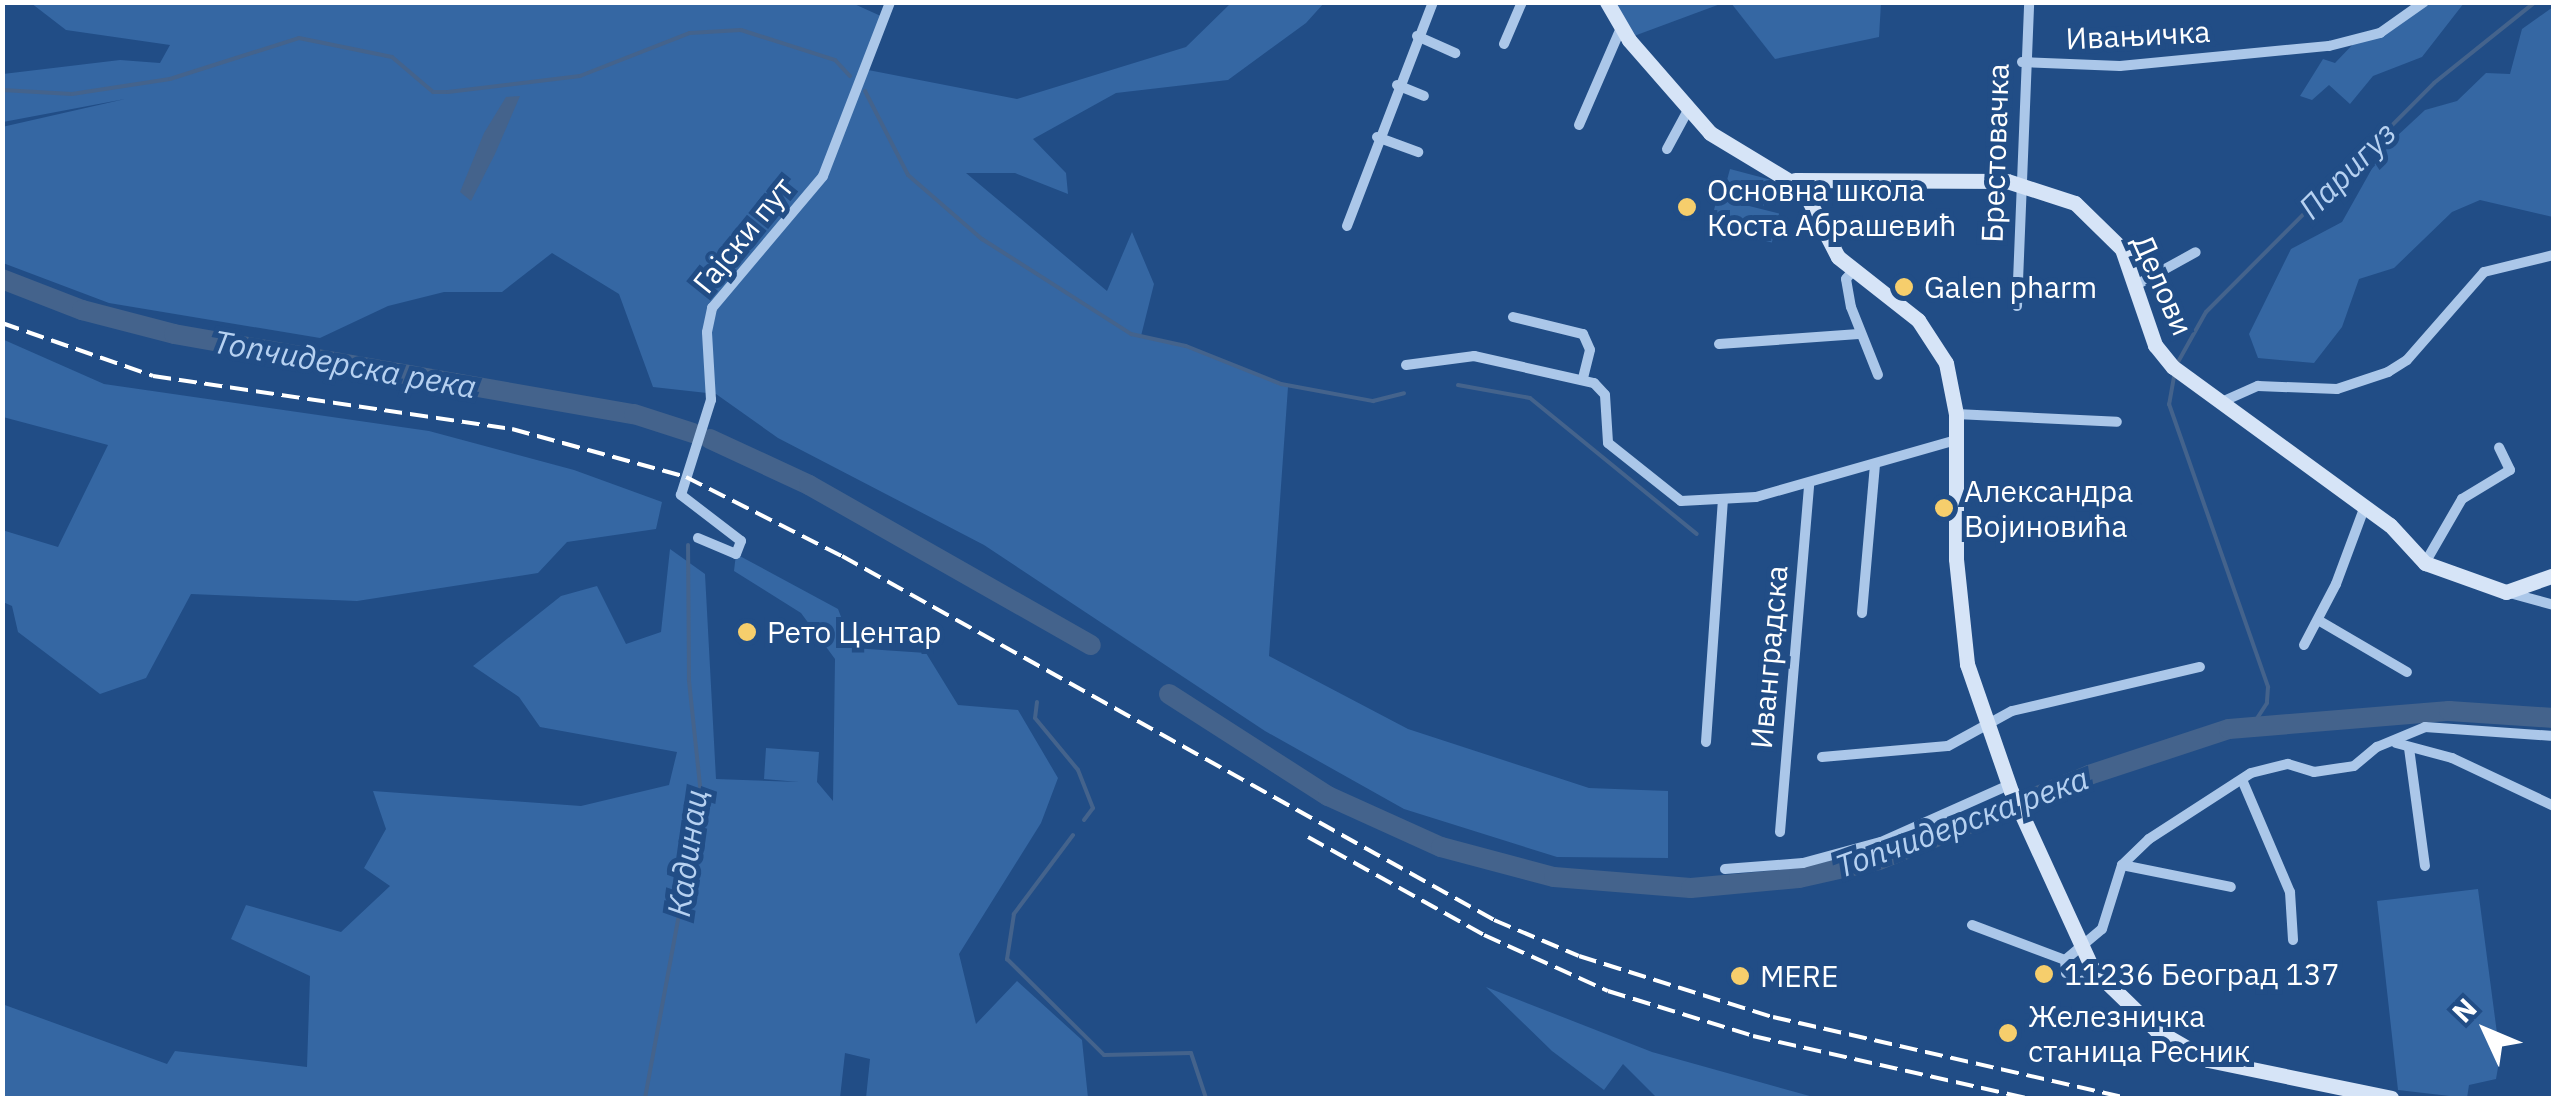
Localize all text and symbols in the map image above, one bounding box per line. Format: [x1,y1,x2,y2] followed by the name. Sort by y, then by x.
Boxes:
[2065,13,2211,57] street label: Ивањичка
[1974,63,2016,243] street label: Брестовачка
[2290,113,2404,227] water label: Паригуз
[685,170,801,300] street label: Гајски пут
[1707,172,1956,242] place label: Основна школа Коста Абрашевић
[1676,196,1698,218] marker: Основна школа Коста Абрашевић
[2125,229,2201,341] street label: Делови
[1924,269,2097,305] place label: Galen pharm
[1893,276,1915,298] marker: Galen pharm
[211,322,479,406] water label: Топчидерска река
[1964,473,2133,544] place label: Александра Војиновића
[1933,497,1955,519] marker: Александра Војиновића
[1743,564,1795,750] street label: Иванградска
[767,614,941,650] place label: Рето Центар
[736,621,758,643] marker: Рето Центар
[1830,758,2094,886] water label: Топчидерска река
[659,787,715,919] water label: Кадинац
[2064,956,2340,992] place label: 11236 Београд 137
[1760,958,1839,994] place label: MERE
[2033,963,2055,985] marker: 11236 Београд 137
[1729,965,1751,987] marker: MERE
[2436,981,2536,1081] north arrow
[2444,990,2484,1030] text: N
[2028,998,2250,1068] place label: Железничка станица Ресник
[1997,1022,2019,1044] marker: Железничка станица Ресник

